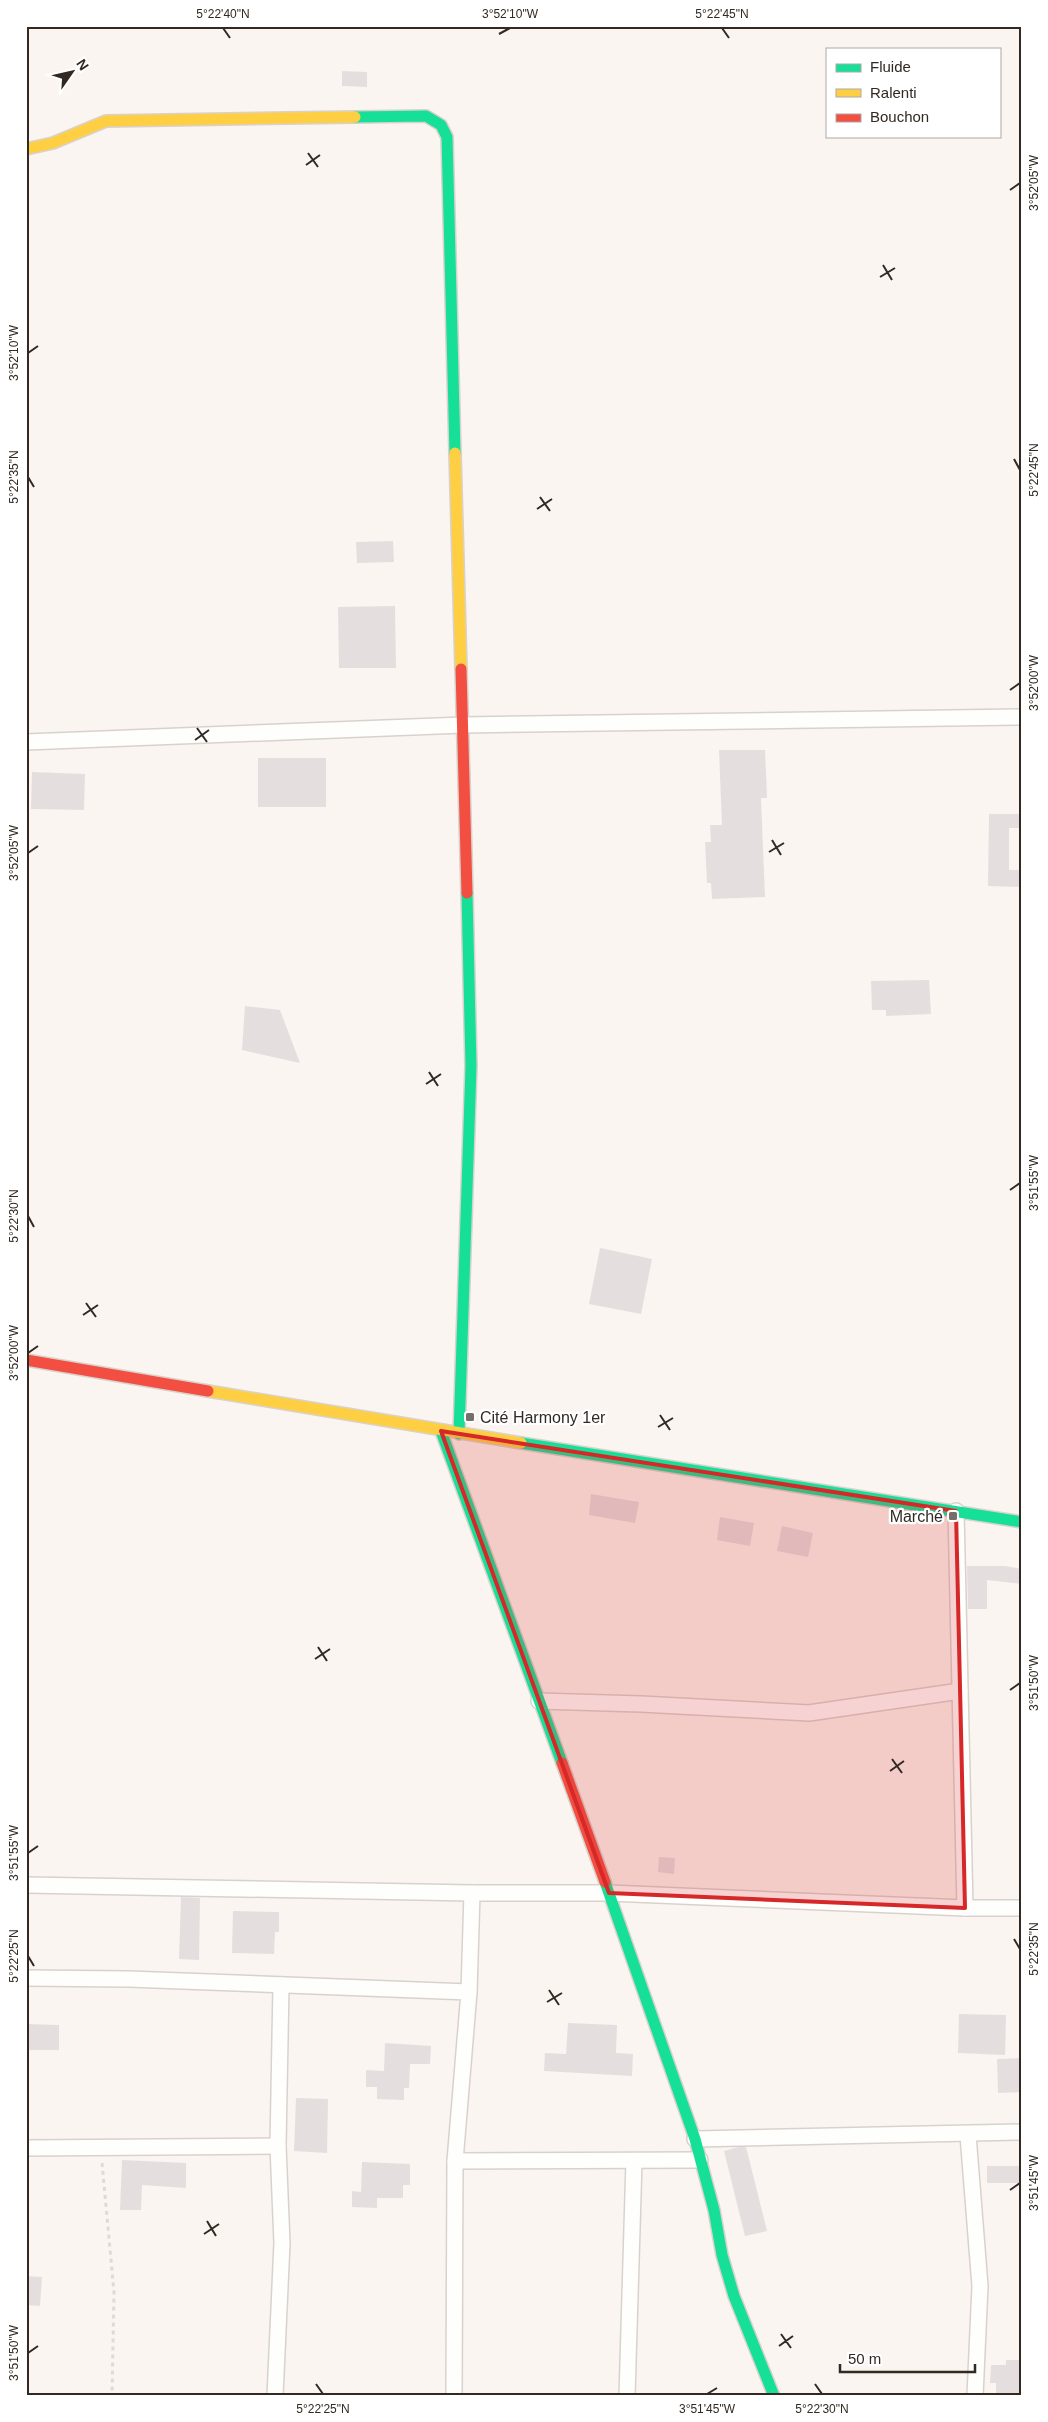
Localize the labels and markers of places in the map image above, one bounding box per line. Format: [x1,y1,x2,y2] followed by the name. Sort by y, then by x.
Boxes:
[480,1409,606,1426] place label: Cité Harmony 1er
[464,1411,476,1423] marker: Cité Harmony 1er
[890,1508,943,1525] place label: Marché
[947,1510,959,1522] marker: Marché

